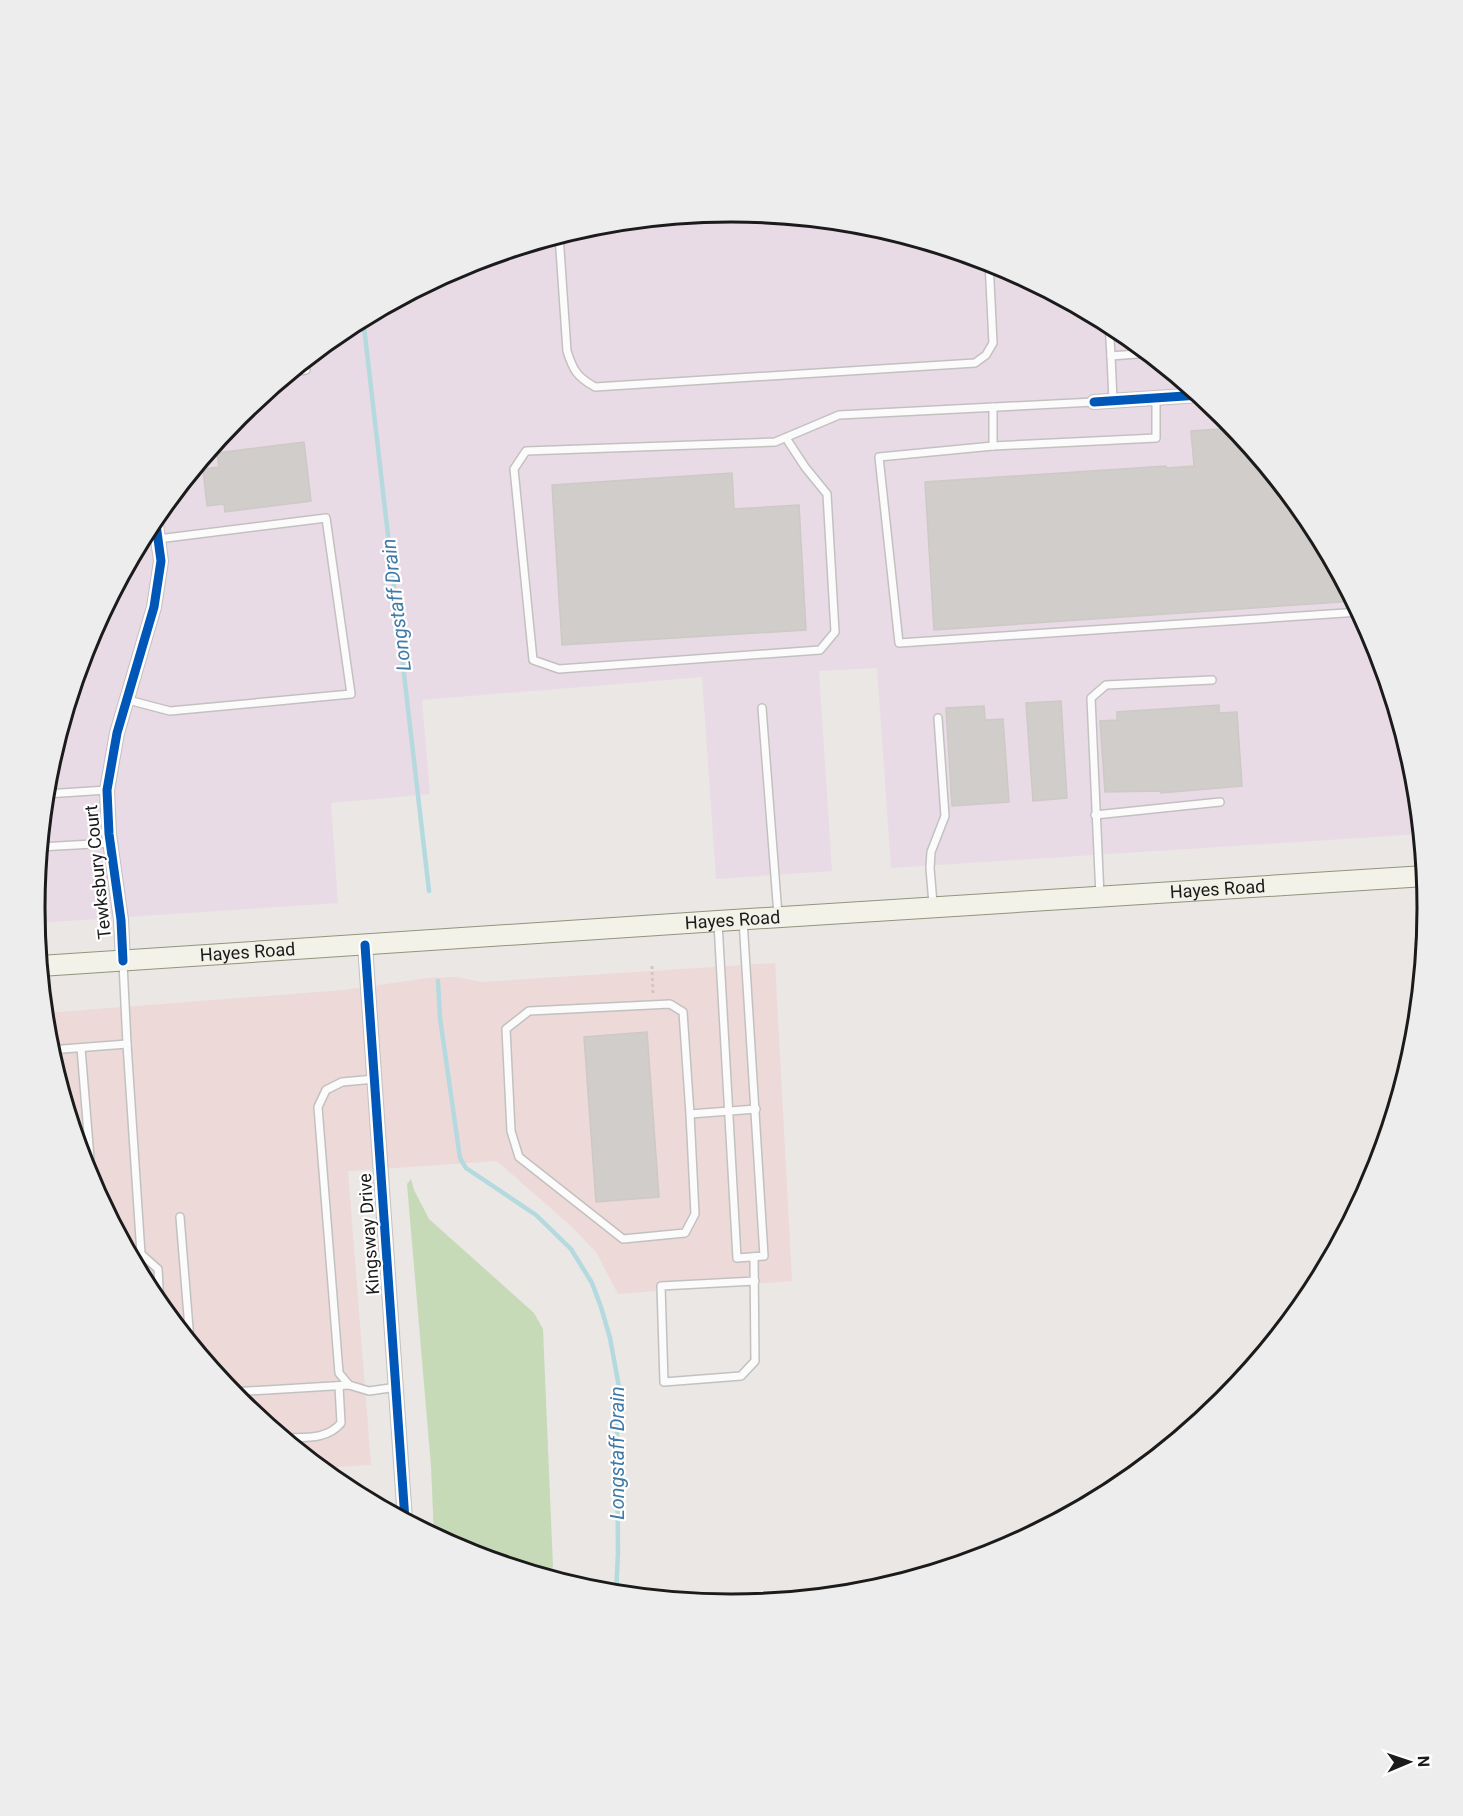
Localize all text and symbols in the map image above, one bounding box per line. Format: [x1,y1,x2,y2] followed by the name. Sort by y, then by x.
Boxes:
[376,537,416,673] water label: Longstaff Drain
[80,804,115,940] street label: Tewksbury Court
[1169,875,1266,902] street label: Hayes Road
[684,906,781,933] street label: Hayes Road
[199,938,296,965] street label: Hayes Road
[354,1173,383,1295] street label: Kingsway Drive
[605,1386,629,1520] water label: Longstaff Drain
[1379,1732,1439,1792] north arrow
[1414,1756,1433,1767] text: N

